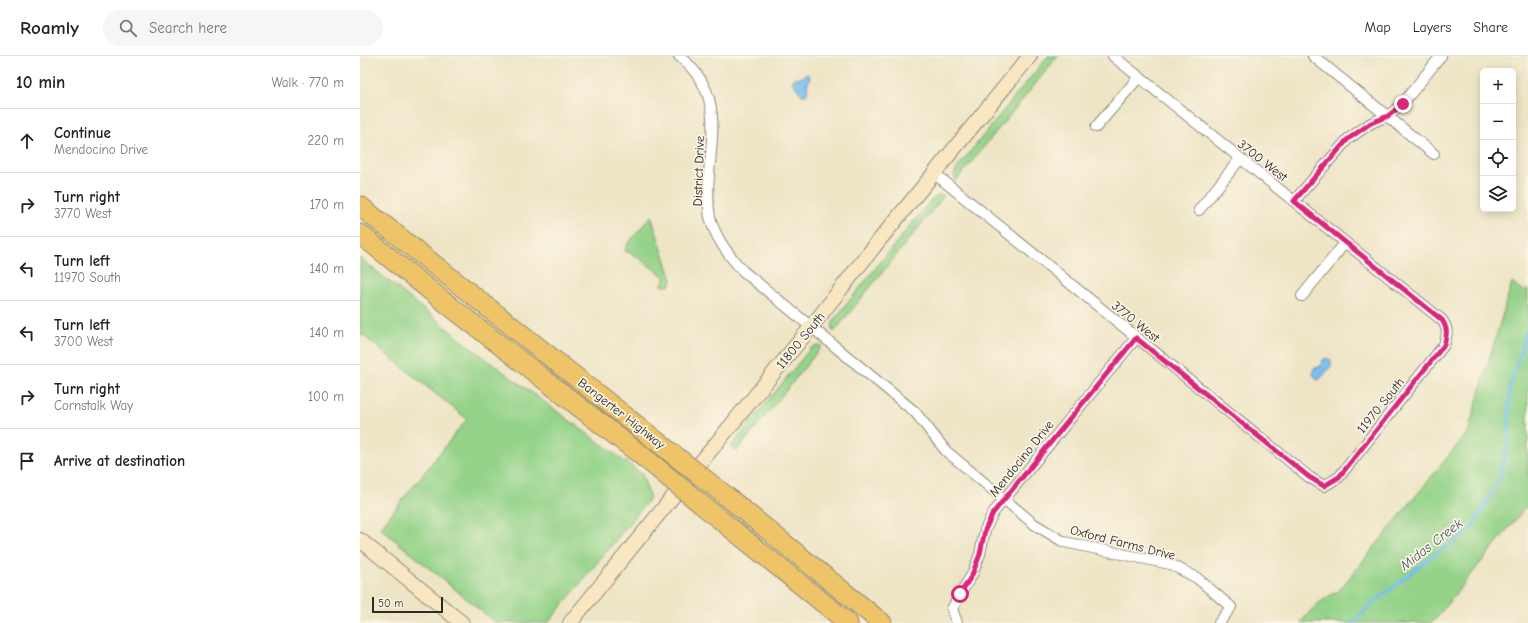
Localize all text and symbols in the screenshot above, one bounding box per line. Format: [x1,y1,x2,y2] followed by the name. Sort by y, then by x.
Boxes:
[103,10,383,46] search box
[20,17,79,39] text: Roamly
[117,17,139,39] icon: search
[149,19,227,37] text: Search here
[1364,19,1391,36] text: Map
[1413,19,1451,36] text: Layers
[1473,19,1508,36] text: Share
[1480,68,1516,212] map controls
[1480,68,1516,104] button: +
[16,73,65,92] text: 10 min
[271,75,344,90] text: Walk · 770 m
[1394,95,1412,113] route end
[1480,104,1516,140] button: −
[54,124,111,142] text: Continue
[16,130,38,152] icon: ahead
[307,133,344,148] text: 220 m
[690,135,707,207] street label: District Drive
[1235,136,1292,185] street label: 3700 West
[1480,140,1516,176] button: locate
[54,142,148,157] text: Mendocino Drive
[1480,176,1516,212] button: layers
[54,188,120,206] text: Turn right
[16,194,38,216] icon: right
[310,197,344,212] text: 170 m
[54,206,111,221] text: 3770 West
[54,252,110,270] text: Turn left
[16,258,38,280] icon: left
[310,261,344,276] text: 140 m
[54,270,121,285] text: 11970 South
[1109,298,1164,346] street label: 3770 West
[773,309,828,372] street label: 11800 South
[54,316,110,334] text: Turn left
[16,322,38,344] icon: left
[310,325,344,340] text: 140 m
[54,334,113,349] text: 3700 West
[575,375,668,452] street label: Bangerter Highway
[1353,375,1407,436] street label: 11970 South
[54,380,120,398] text: Turn right
[16,386,38,408] icon: right
[308,389,344,404] text: 100 m
[54,398,133,413] text: Cornstalk Way
[986,417,1057,500] street label: Mendocino Drive
[16,450,38,472] icon: arrive
[54,452,185,470] text: Arrive at destination
[1396,515,1466,575] water label: Midas Creek
[1069,522,1178,563] street label: Oxford Farms Drive
[951,585,969,603] route start
[372,595,443,614] scale bar
[378,597,403,610] text: 50 m

